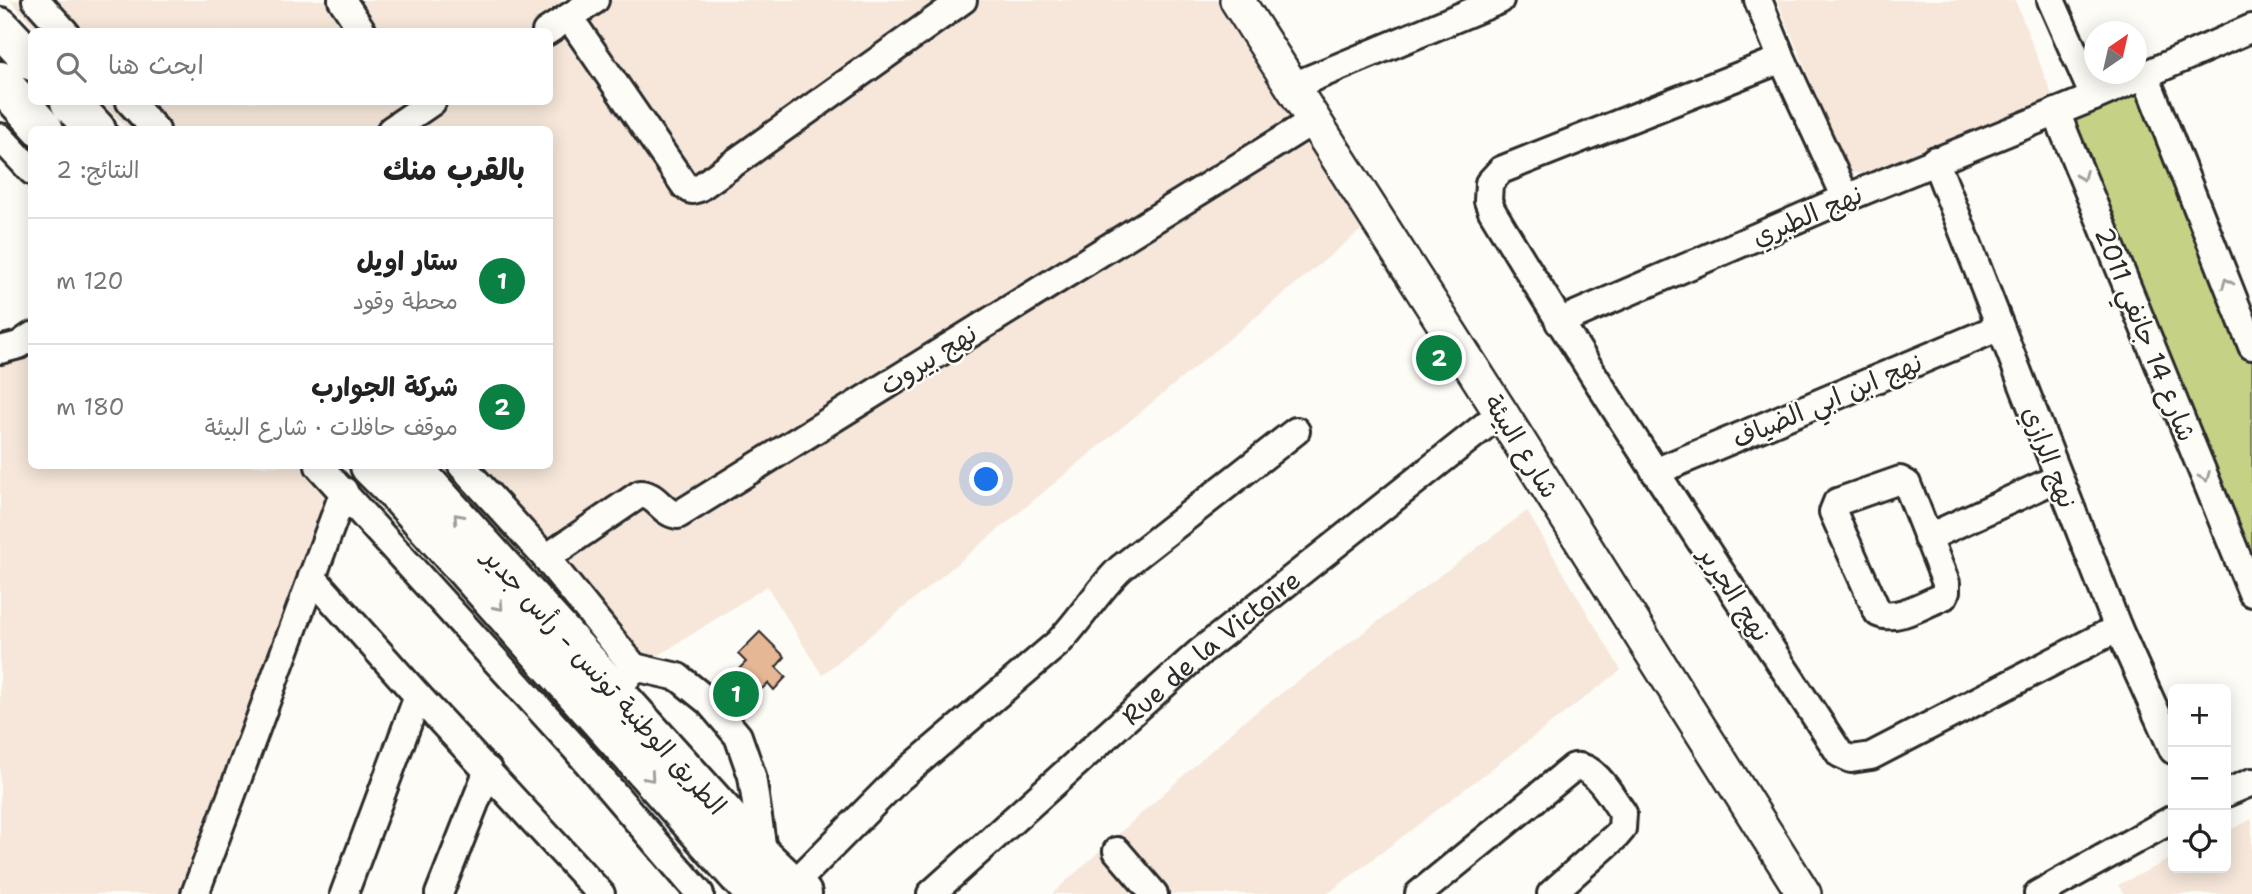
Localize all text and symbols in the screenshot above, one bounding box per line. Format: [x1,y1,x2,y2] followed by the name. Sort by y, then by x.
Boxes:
[2084,21,2147,84] north arrow
[28,28,553,105] search box
[108,47,204,82] text: ابحث هنا
[52,48,90,86] icon: search
[383,149,525,190] text: بالقرب منك
[56,155,139,185] text: النتائج: 2
[2074,169,2088,181] one-way arrow
[1746,176,1868,256] street label: نهج الطبري
[2081,222,2205,449] street label: شارع 14 جانفي 2011
[357,243,458,278] text: ستار اويل
[56,266,124,296] text: 120 m
[497,266,507,296] text: 1
[2221,277,2235,289] one-way arrow
[353,286,458,316] text: محطة وقود
[873,315,984,403] street label: نهج بيروت
[1416,332,1462,384] pin: 2
[1727,344,1930,461] street label: نهج ابن ابي الضياف
[311,369,458,404] text: شركة الجوارب
[1476,388,1568,505] street label: شارع البيئة
[56,392,125,422] text: 180 m
[494,392,510,422] text: 2
[2013,401,2085,514] street label: نهج الرازي
[205,412,458,442] text: موقف حافلات · شارع البيئة
[969,462,1003,496] your location
[2197,470,2211,482] one-way arrow
[454,513,466,526] one-way arrow
[474,538,735,822] street label: الطريق الوطنية تونس - رأس جدير
[1689,538,1779,649] street label: نهج الجرير
[1113,562,1307,732] street label: Rue de la Victoire
[491,598,503,611] one-way arrow
[713,668,759,720] pin: 1
[2168,684,2231,873] map controls
[2168,684,2231,747] button: +
[2168,747,2231,810] button: −
[642,768,654,781] one-way arrow
[2168,810,2231,873] button: locate

